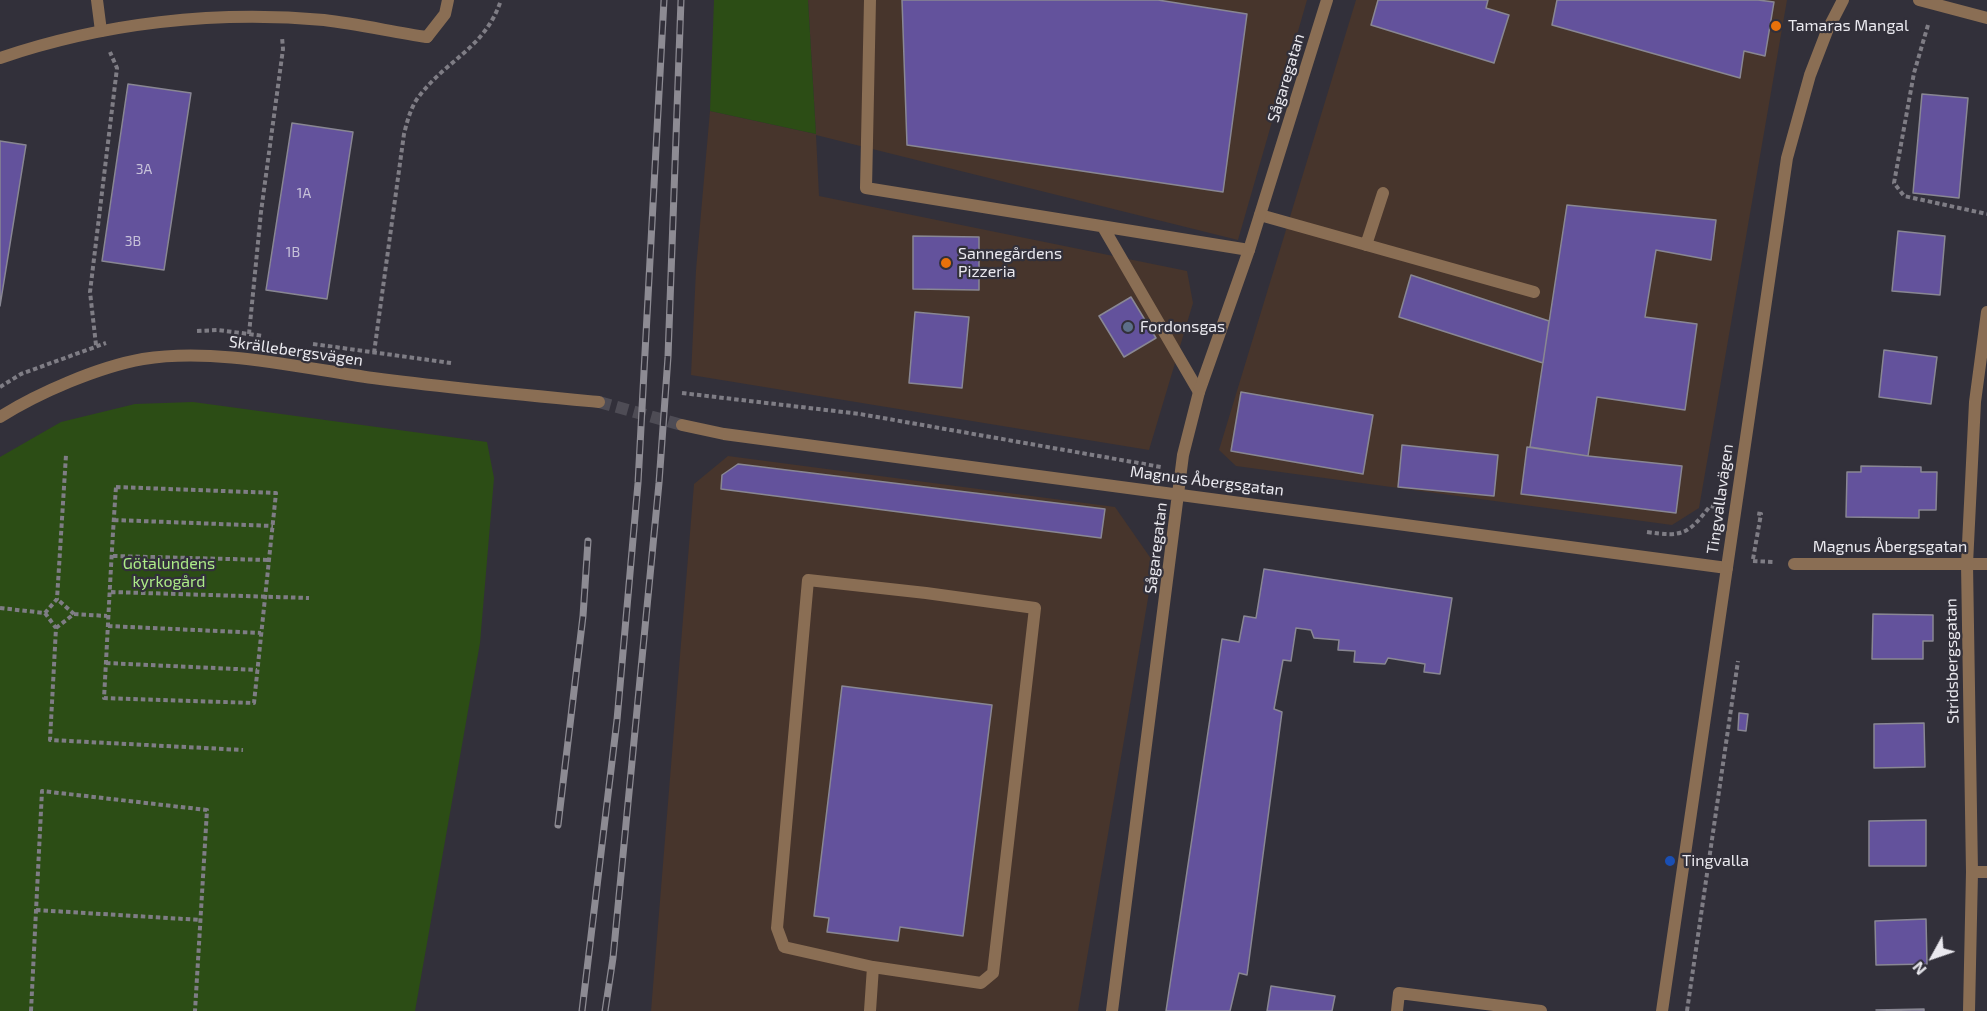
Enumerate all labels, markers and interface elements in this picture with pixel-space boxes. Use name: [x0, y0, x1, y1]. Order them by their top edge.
place label: Tamaras Mangal: [1788, 16, 1909, 36]
marker: Tamaras Mangal: [1769, 19, 1783, 33]
street label: Sågaregatan: [1263, 31, 1309, 125]
house number: 3A: [136, 161, 152, 177]
house number: 1A: [297, 185, 311, 201]
house number: 3B: [125, 233, 141, 249]
house number: 1B: [286, 244, 300, 260]
place label: Sannegårdens Pizzeria: [958, 244, 1062, 282]
marker: Sannegårdens Pizzeria: [939, 256, 953, 270]
place label: Fordonsgas: [1140, 317, 1225, 337]
marker: Fordonsgas: [1121, 320, 1135, 334]
street label: Skrällebergsvägen: [228, 332, 364, 370]
street label: Tingvallavägen: [1703, 443, 1737, 555]
street label: Magnus Åbergsgatan: [1129, 462, 1285, 500]
street label: Sågaregatan: [1141, 501, 1171, 595]
street label: Magnus Åbergsgatan: [1813, 537, 1967, 557]
park label: Götalundens kyrkogård: [123, 554, 215, 592]
street label: Stridsbergsgatan: [1941, 598, 1963, 724]
place label: Tingvalla: [1682, 851, 1749, 871]
marker: Tingvalla: [1663, 854, 1677, 868]
north arrow: [1903, 927, 1963, 987]
text: N: [1908, 958, 1930, 979]

